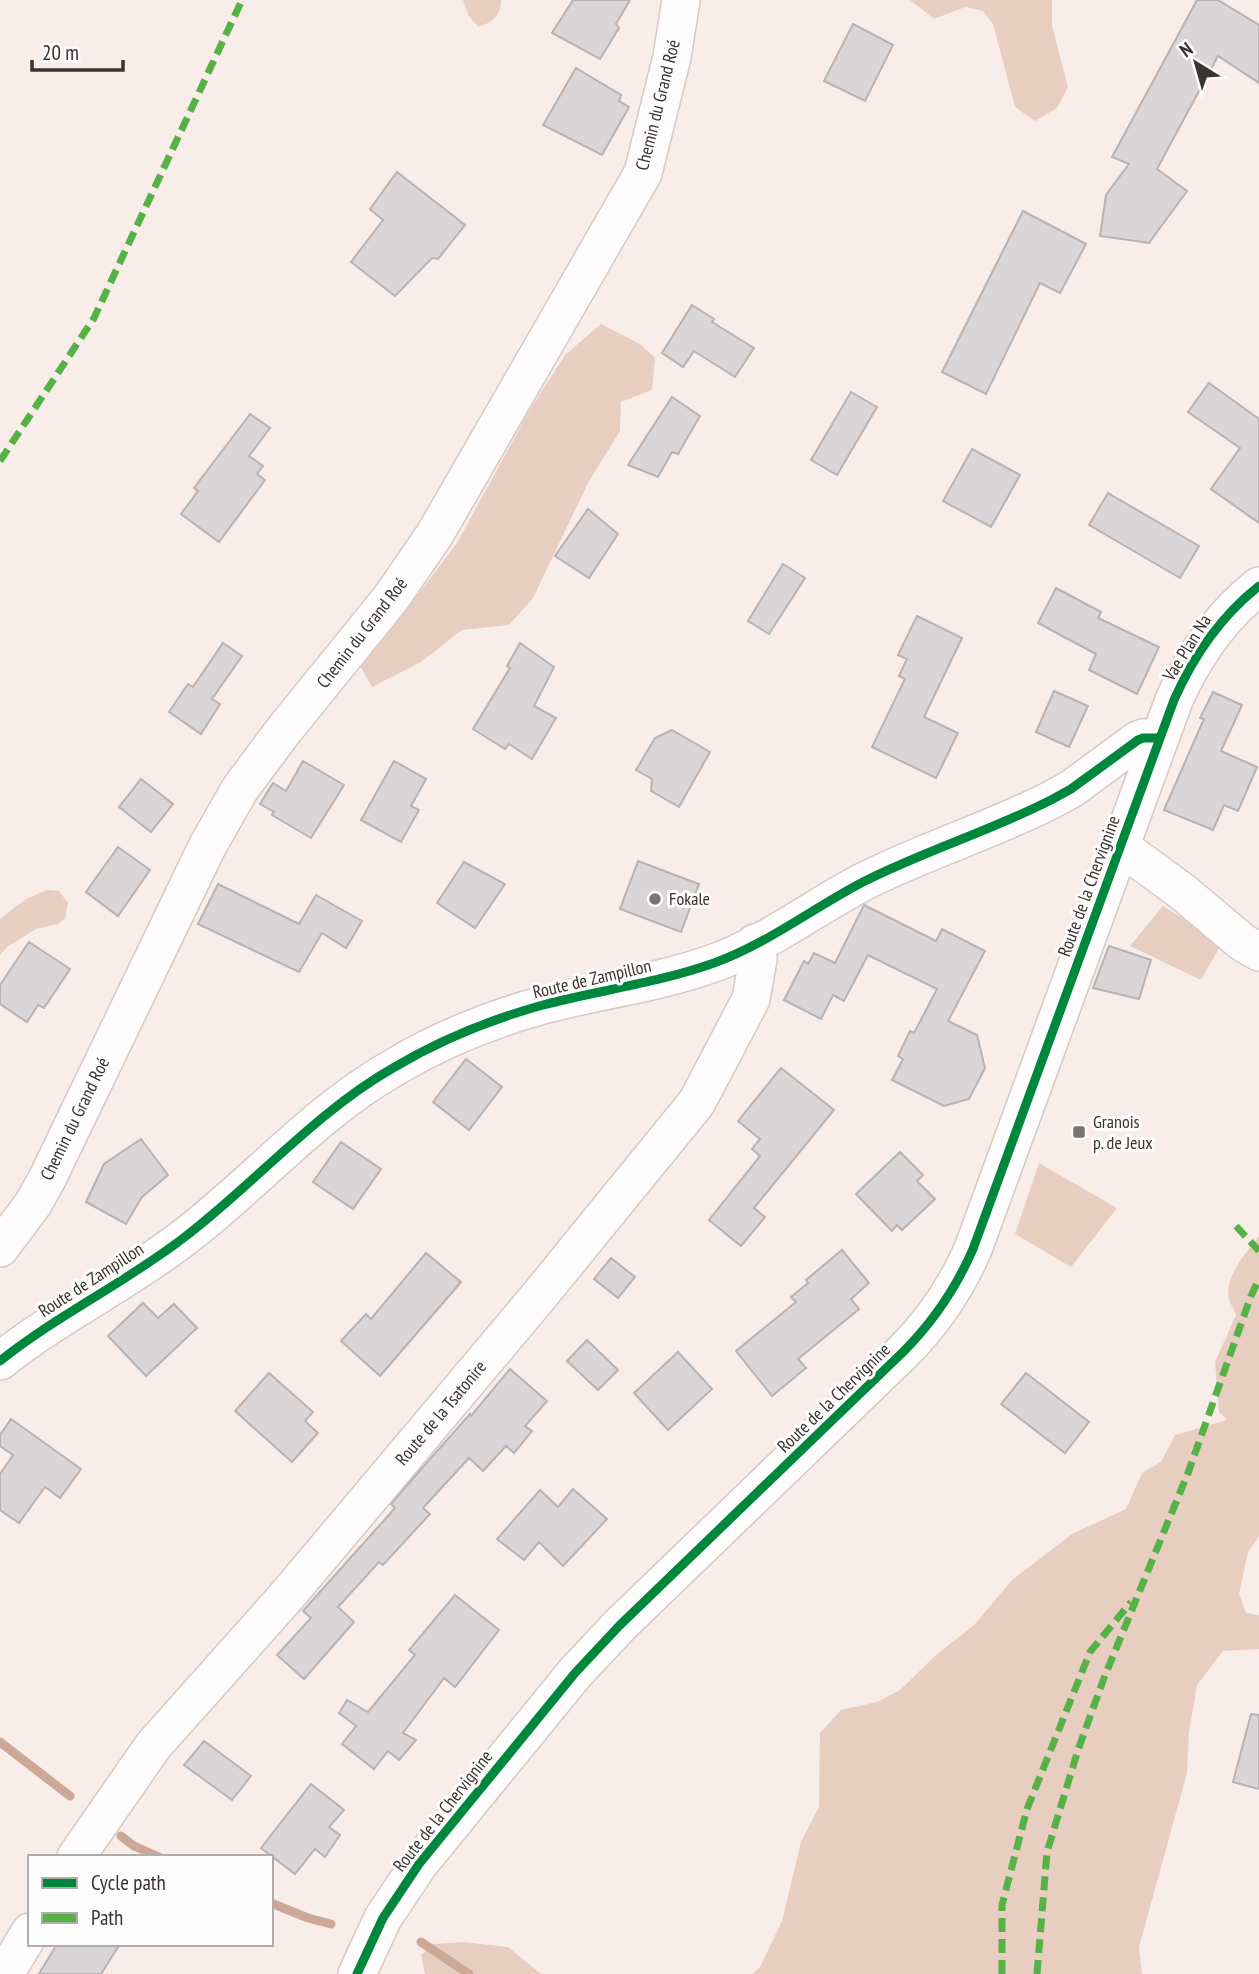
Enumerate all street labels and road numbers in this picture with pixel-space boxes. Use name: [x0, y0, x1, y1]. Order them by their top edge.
street label: Chemin du Grand Roé: [630, 37, 685, 173]
street label: Chemin du Grand Roé: [311, 573, 412, 693]
street label: Vae Plan Na: [1157, 610, 1216, 686]
street label: Route de la Chervignine: [1052, 812, 1125, 959]
street label: Route de Zampillon: [531, 954, 653, 1003]
street label: Chemin du Grand Roé: [35, 1054, 114, 1184]
street label: Route de Zampillon: [34, 1237, 148, 1322]
street label: Route de la Chervignine: [772, 1338, 895, 1457]
street label: Route de la Tsatonire: [390, 1356, 491, 1470]
street label: Route de la Chervignine: [388, 1745, 497, 1876]

